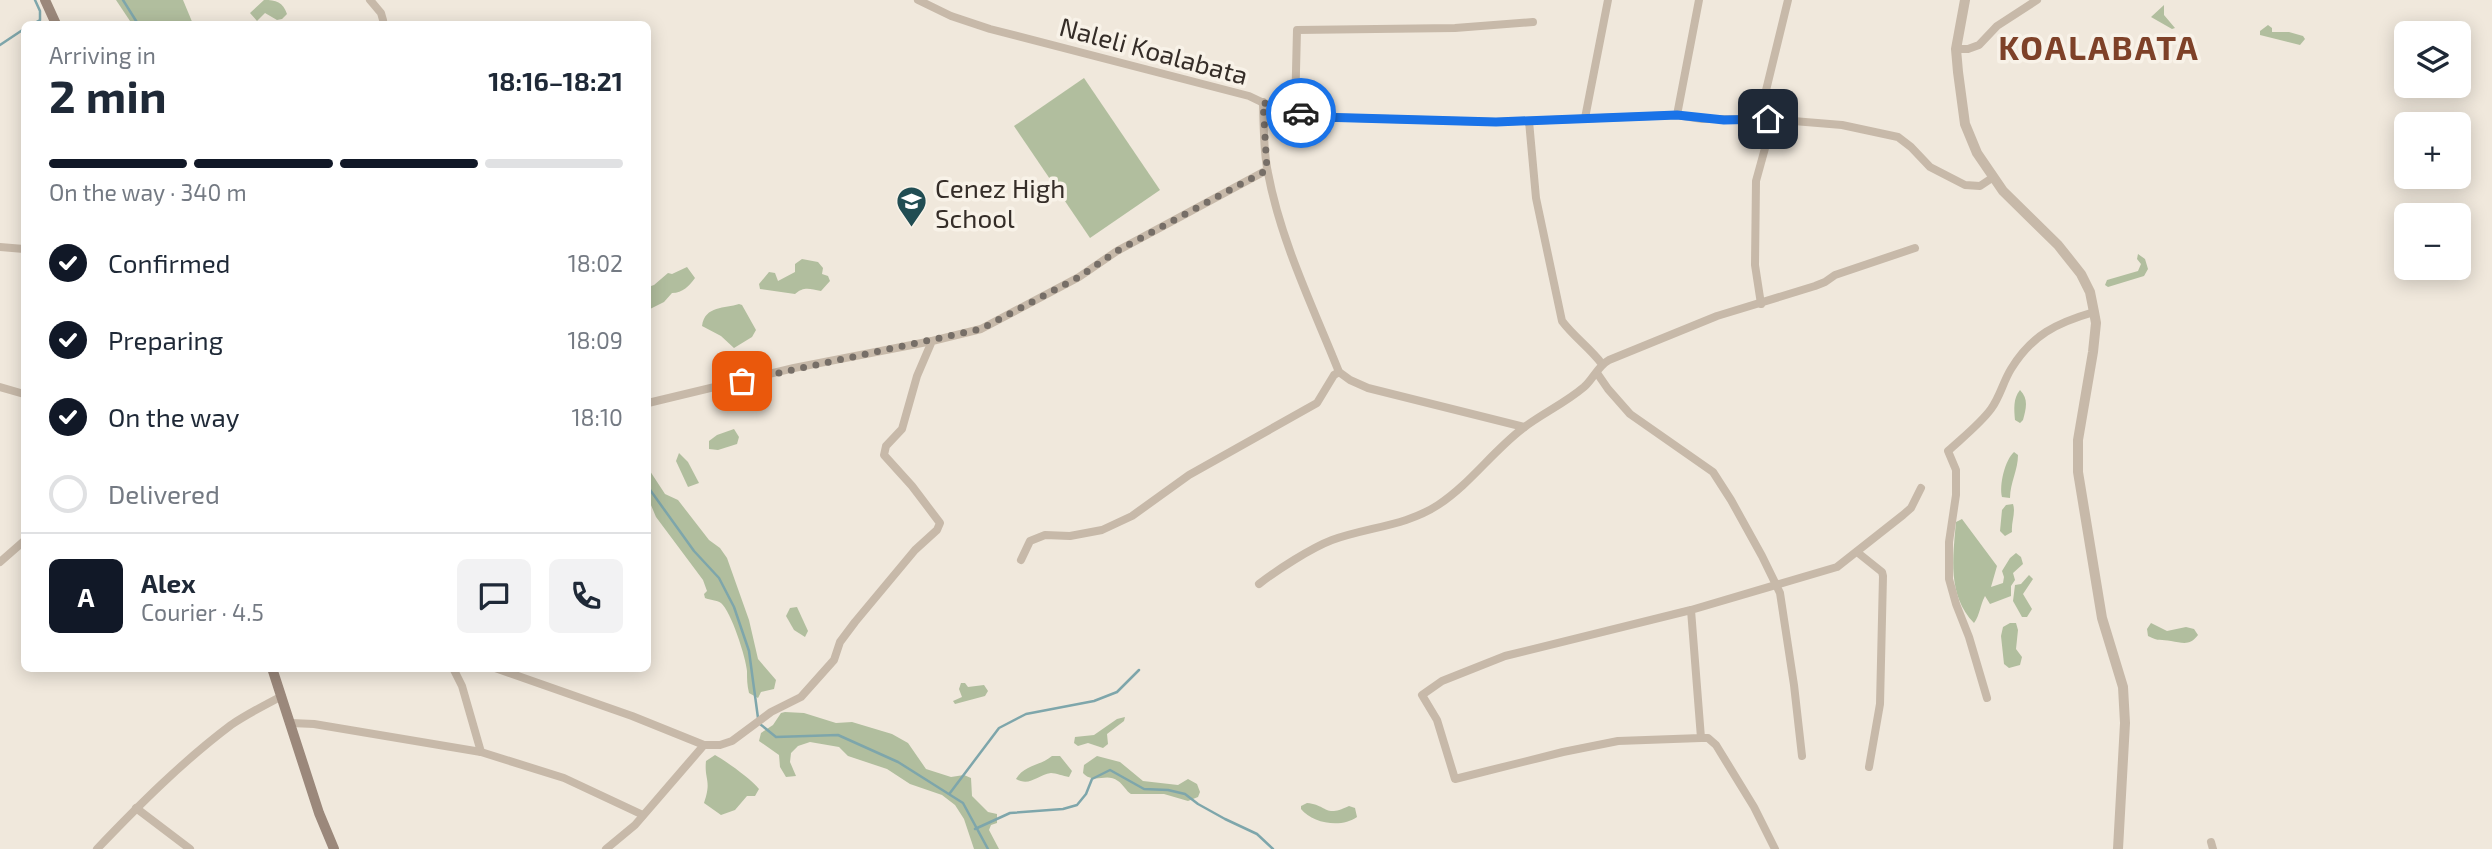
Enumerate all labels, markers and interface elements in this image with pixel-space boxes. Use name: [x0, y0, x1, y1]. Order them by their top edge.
street label: Naleli Koalabata: [1056, 10, 1252, 90]
map controls: [2394, 21, 2471, 280]
button: layers: [2394, 21, 2471, 98]
district label: KOALABATA: [1998, 27, 2200, 67]
text: Arriving in: [49, 41, 156, 69]
text: 18:16–18:21: [488, 65, 623, 96]
text: 2 min: [49, 67, 167, 122]
courier: [1266, 78, 1336, 148]
pin: [1738, 89, 1798, 149]
icon: car: [1282, 94, 1320, 132]
icon: home: [1749, 100, 1787, 138]
button: +: [2394, 112, 2471, 189]
place label: Cenez High School: [935, 172, 1065, 233]
text: On the way · 340 m: [49, 178, 247, 206]
school or university icon: Cenez High School: [895, 185, 929, 229]
button: −: [2394, 203, 2471, 280]
icon: check: [49, 244, 87, 282]
text: Confirmed: [108, 247, 231, 278]
text: 18:02: [568, 249, 623, 277]
icon: check: [49, 321, 87, 359]
text: Preparing: [108, 324, 223, 355]
text: 18:09: [567, 326, 623, 354]
pin: [712, 351, 772, 411]
icon: bag: [723, 362, 761, 400]
icon: check: [49, 398, 87, 436]
text: On the way: [108, 401, 239, 432]
text: 18:10: [571, 403, 623, 431]
text: Delivered: [108, 478, 220, 509]
button: chat: [457, 559, 531, 633]
button: phone: [549, 559, 623, 633]
text: Alex: [141, 567, 196, 598]
text: A: [78, 581, 94, 612]
text: Courier · 4.5: [141, 598, 264, 626]

